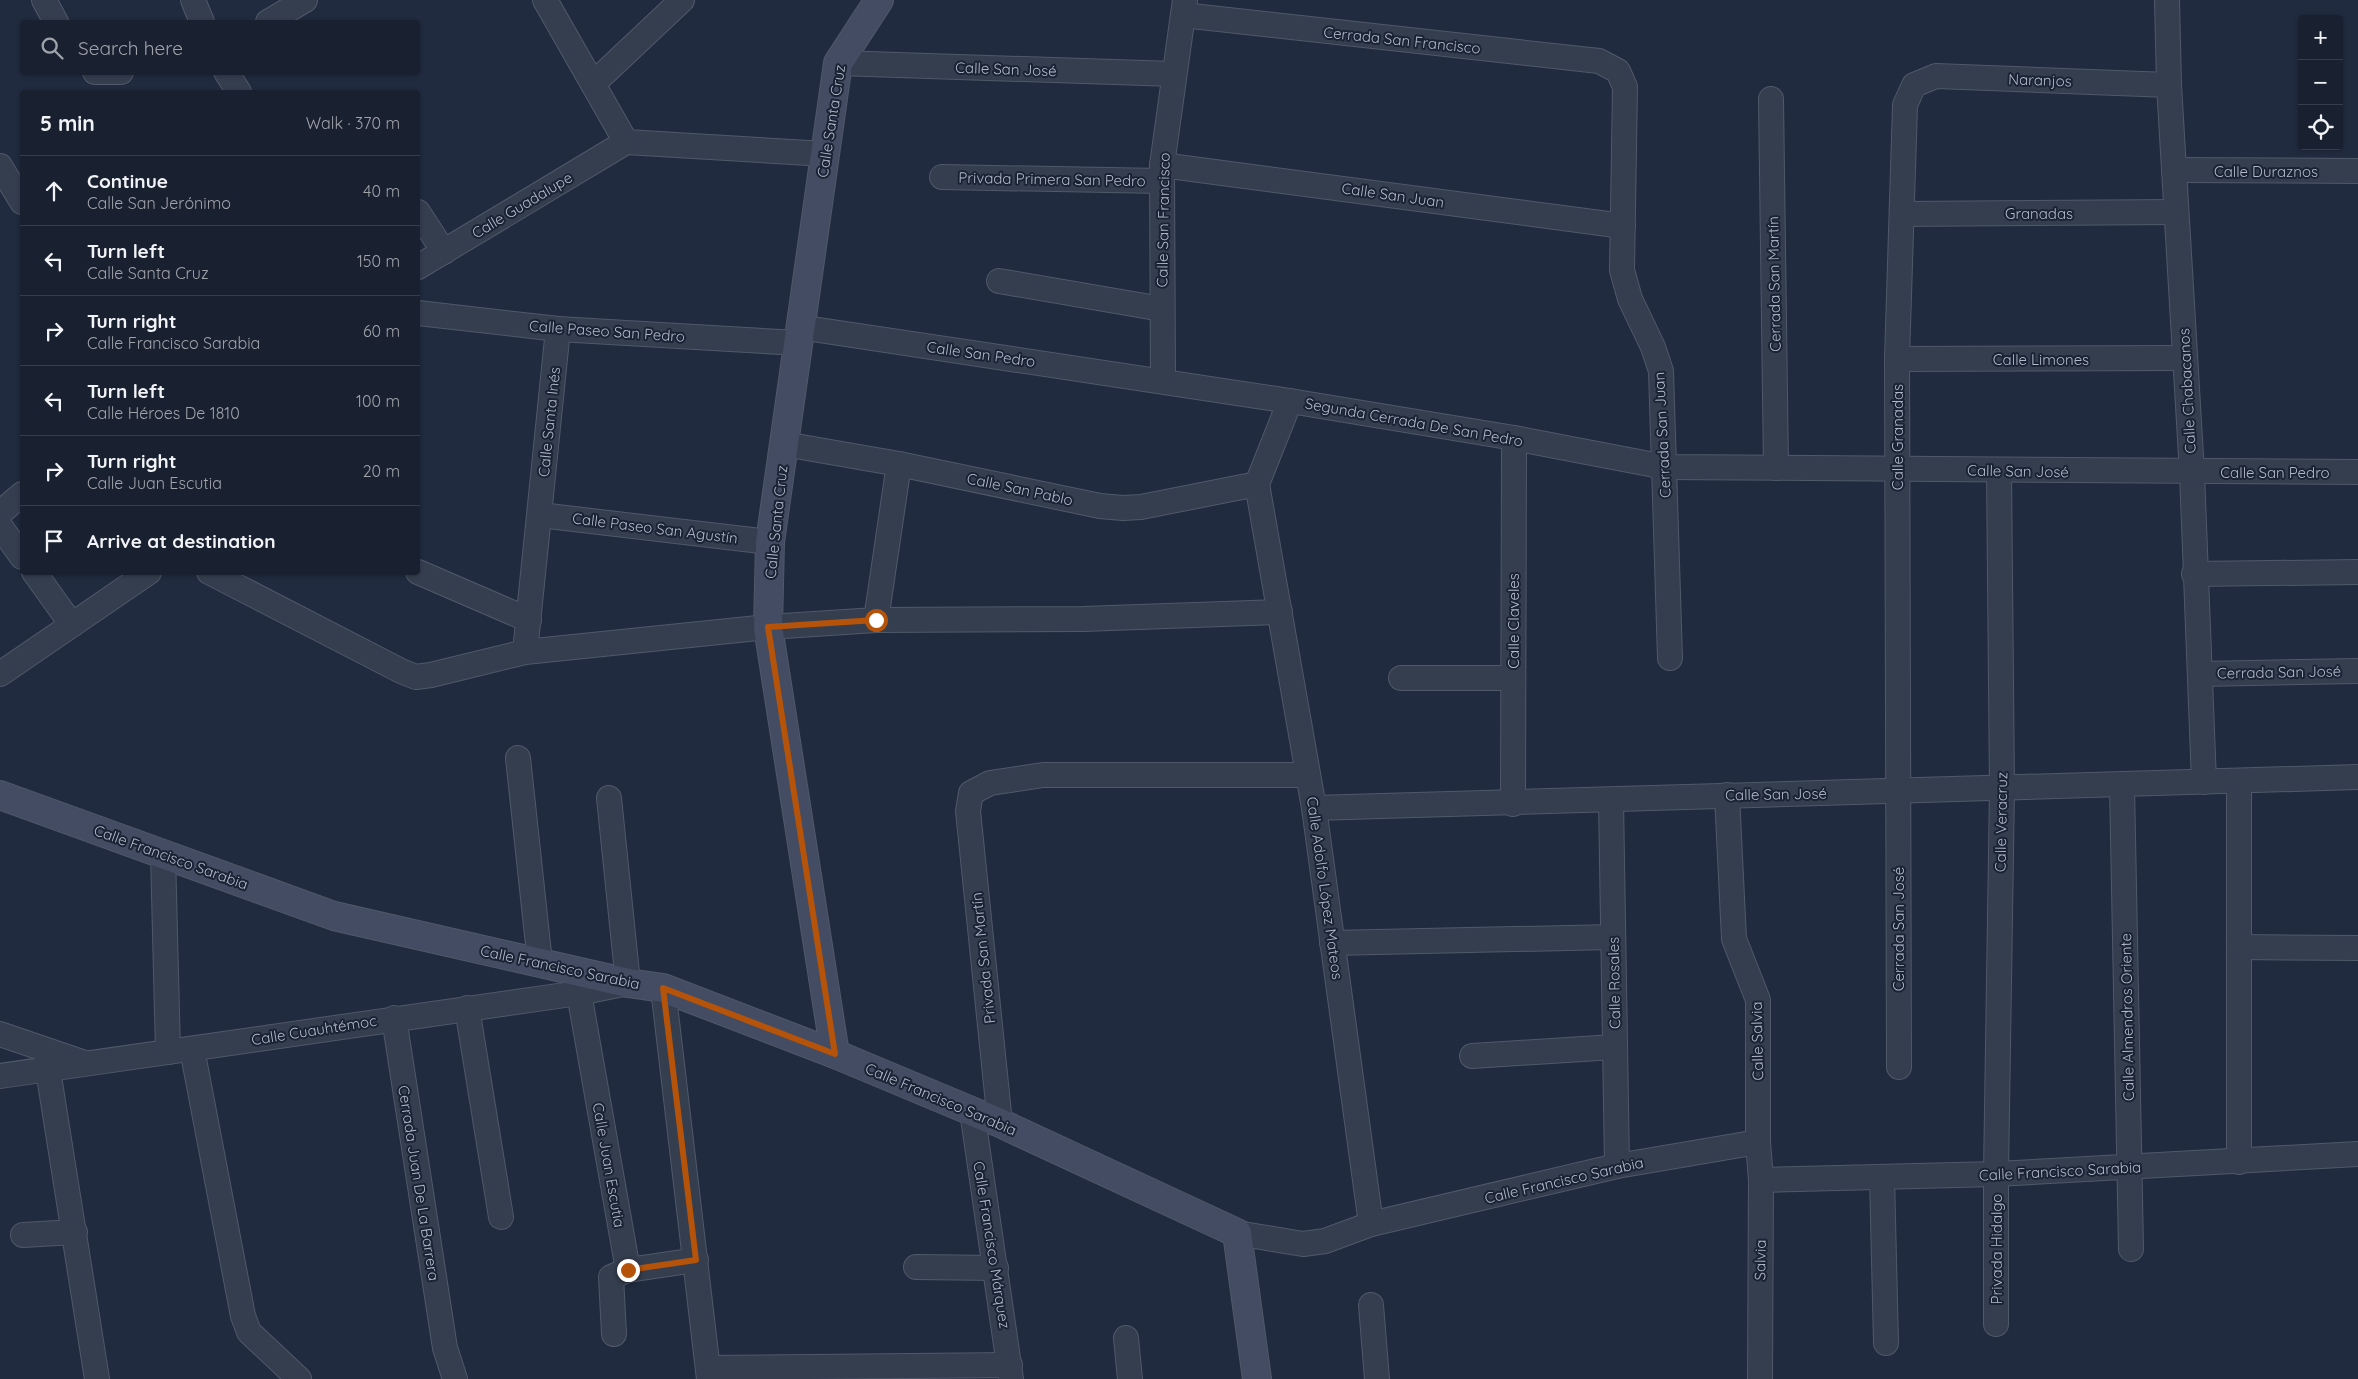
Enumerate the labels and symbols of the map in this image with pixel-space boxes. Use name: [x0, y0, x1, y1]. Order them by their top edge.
street label: Cerrada San Francisco: [1323, 22, 1481, 58]
street label: Calle San José: [955, 58, 1057, 80]
street label: Calle Santa Cruz: [813, 63, 849, 179]
street label: Naranjos: [2008, 69, 2072, 91]
street label: Calle San Francisco: [1152, 152, 1174, 288]
street label: Calle Duraznos: [2214, 162, 2318, 181]
street label: Calle Guadalupe: [468, 168, 576, 242]
street label: Privada Primera San Pedro: [958, 168, 1146, 190]
street label: Calle San Juan: [1340, 178, 1446, 212]
street label: Granadas: [2005, 204, 2073, 223]
street label: Cerrada San Martín: [1763, 216, 1785, 352]
street label: Calle Paseo San Pedro: [529, 316, 685, 346]
street label: Calle Chabacanos: [2174, 328, 2200, 454]
street label: Calle San Pedro: [926, 337, 1036, 371]
street label: Calle Limones: [1993, 350, 2089, 369]
street label: Calle Santa Inés: [534, 366, 564, 478]
street label: Cerrada San Juan: [1649, 372, 1675, 498]
street label: Calle Granadas: [1888, 384, 1907, 490]
street label: Segunda Cerrada De San Pedro: [1303, 393, 1525, 451]
street label: Calle San José: [1967, 461, 2069, 481]
street label: Calle San Pedro: [2220, 463, 2330, 482]
street label: Calle Santa Cruz: [761, 464, 791, 580]
street label: Calle San Pablo: [965, 468, 1075, 510]
street label: Calle Paseo San Agustín: [571, 508, 739, 548]
street label: Calle Claveles: [1504, 573, 1523, 669]
route start: [865, 609, 888, 632]
street label: Cerrada San José: [2217, 661, 2341, 683]
street label: Calle Veracruz: [1991, 772, 2011, 872]
street label: Calle San José: [1725, 784, 1827, 804]
street label: Calle Adolfo López Mateos: [1303, 795, 1347, 981]
street label: Calle Francisco Sarabia: [91, 820, 251, 894]
street label: Cerrada San José: [1889, 867, 1908, 991]
street label: Privada San Martín: [967, 892, 999, 1024]
street label: Calle Almendros Oriente: [2116, 933, 2138, 1101]
street label: Calle Rosales: [1604, 937, 1624, 1029]
street label: Calle Francisco Sarabia: [479, 941, 641, 993]
street label: Calle Salvia: [1747, 1001, 1767, 1081]
street label: Calle Cuauhtémoc: [250, 1011, 378, 1049]
street label: Calle Francisco Sarabia: [863, 1059, 1019, 1139]
street label: Cerrada Juan De La Barrera: [394, 1084, 444, 1282]
street label: Calle Juan Escutia: [589, 1101, 629, 1229]
street label: Calle Francisco Sarabia: [1483, 1152, 1645, 1208]
street label: Calle Francisco Sarabia: [1978, 1157, 2142, 1185]
street label: Calle Francisco Márquez: [969, 1160, 1015, 1330]
street label: Privada Hidalgo: [1987, 1194, 2006, 1304]
street label: Salvia: [1750, 1239, 1770, 1281]
route end: [617, 1259, 640, 1282]

